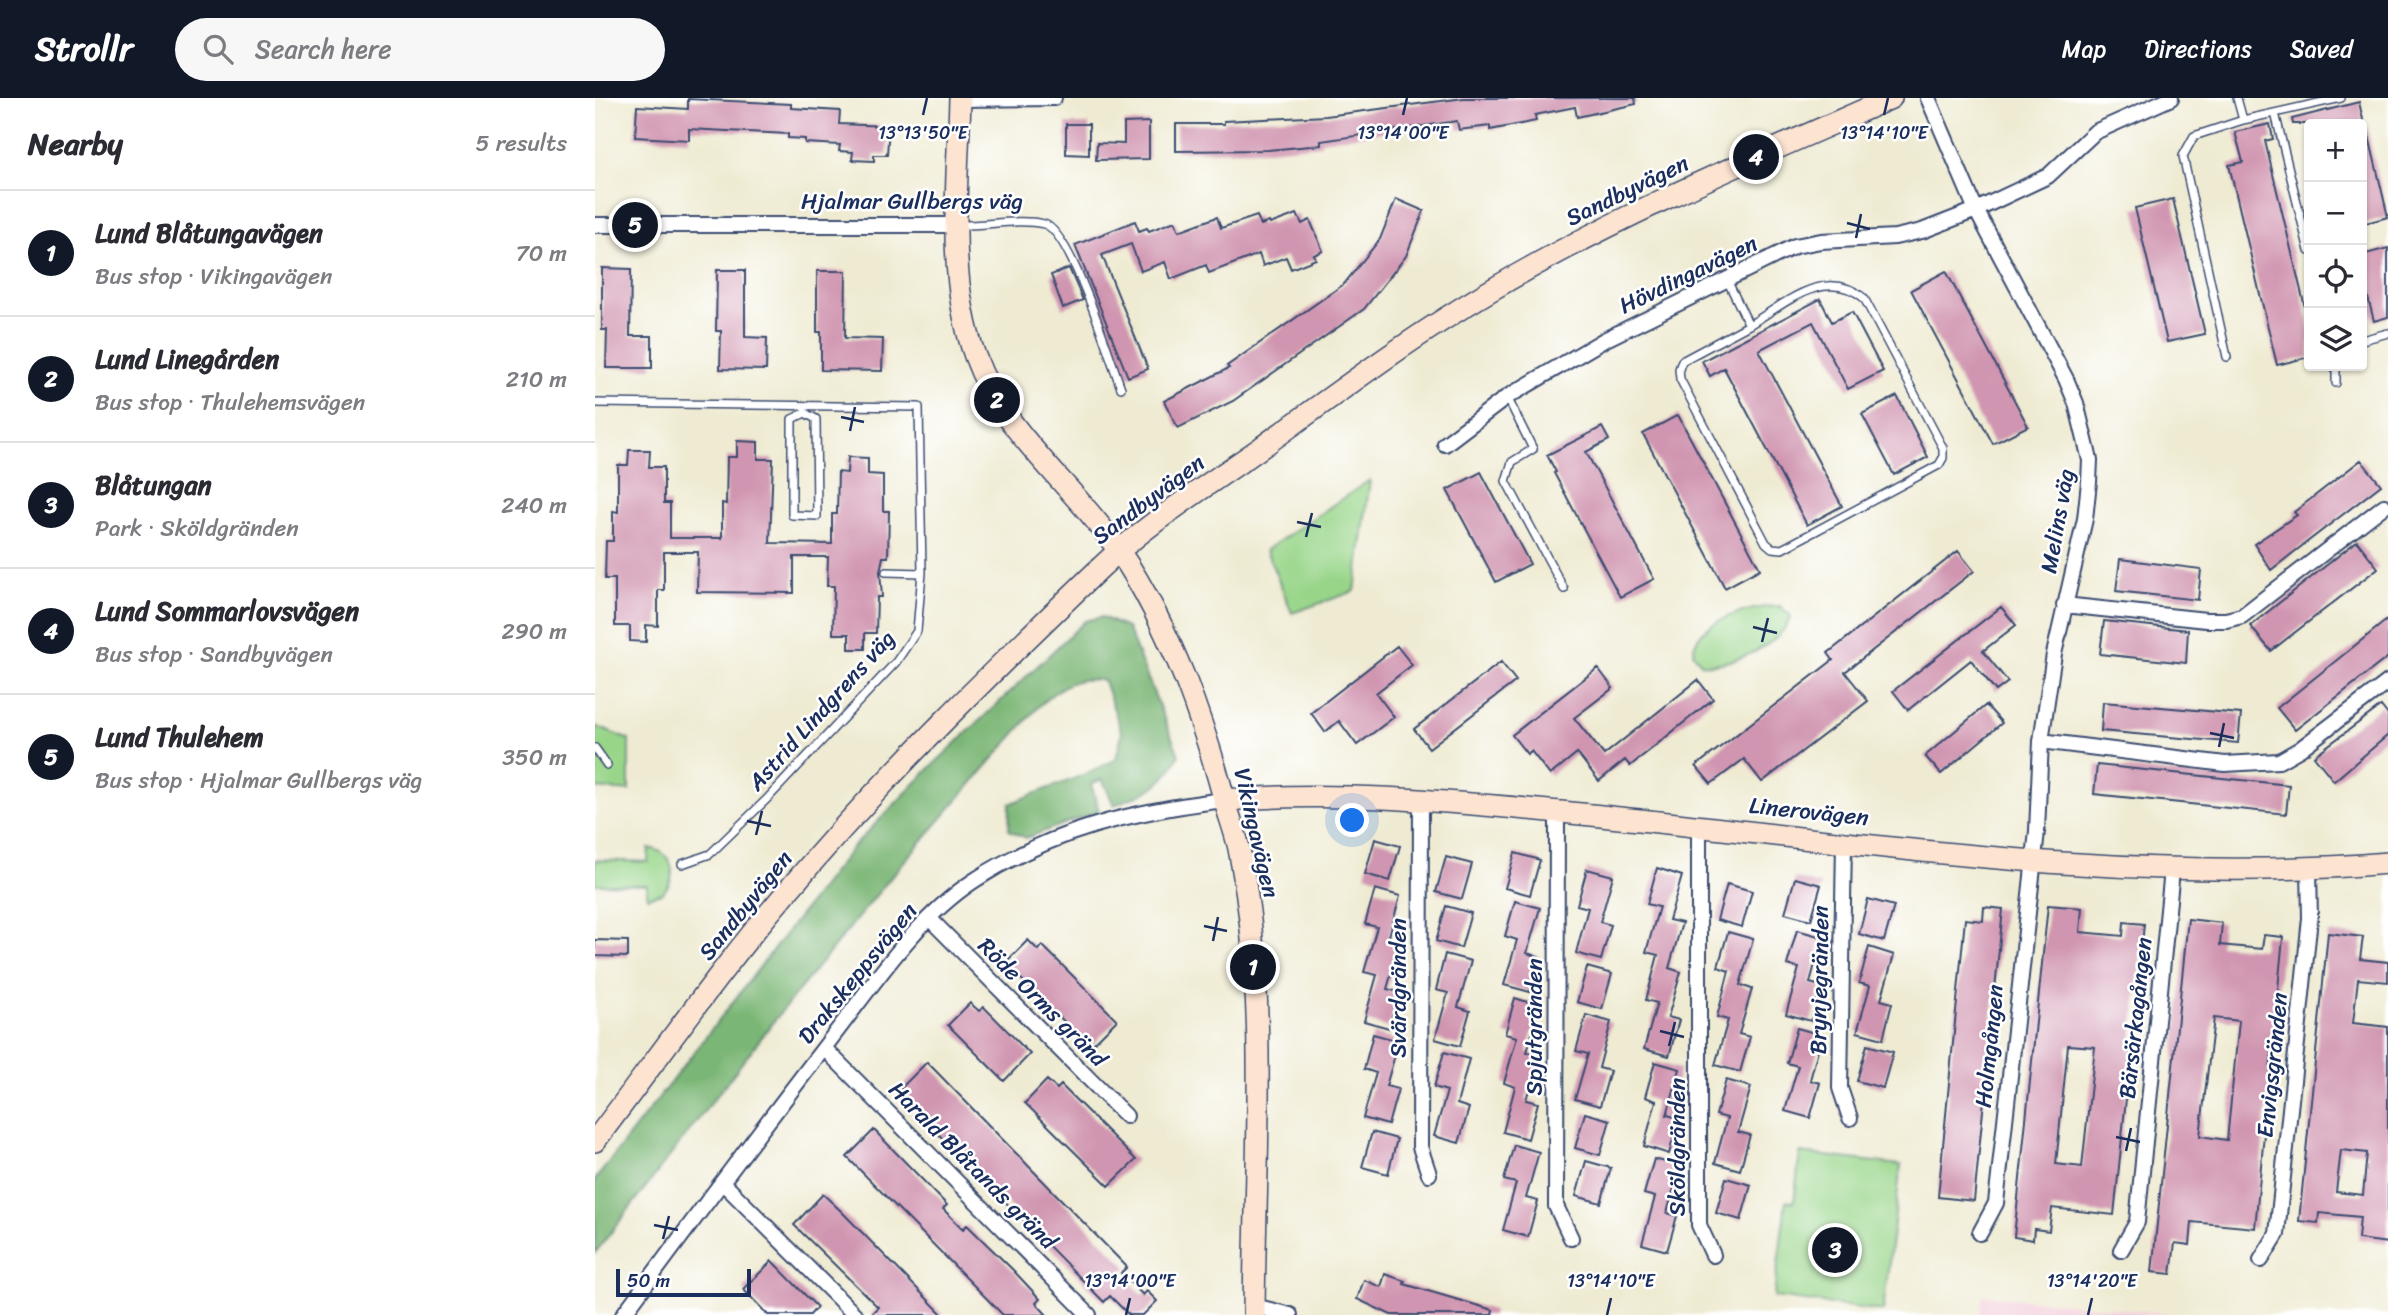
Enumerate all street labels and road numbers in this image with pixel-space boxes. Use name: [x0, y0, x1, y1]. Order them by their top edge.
street label: Sandbyvägen: [1559, 143, 1696, 238]
street label: Hjalmar Gullbergs väg: [801, 181, 1023, 222]
street label: Hövdingavägen: [1612, 223, 1765, 326]
street label: Sandbyvägen: [1083, 443, 1214, 556]
street label: Melins väg: [2028, 465, 2087, 576]
street label: Astrid Lindgrens väg: [737, 620, 906, 801]
street label: Vikingavägen: [1222, 764, 1291, 903]
street label: Linerovägen: [1747, 785, 1871, 838]
street label: Sandbyvägen: [688, 841, 803, 970]
street label: Drakskeppsvägen: [787, 893, 928, 1054]
street label: Brynjegränden: [1798, 905, 1841, 1055]
street label: Svärdgränden: [1378, 918, 1419, 1058]
street label: Röde Orms gränd: [968, 927, 1119, 1079]
street label: Bärsärkagången: [2107, 935, 2164, 1101]
street label: Spjutgränden: [1514, 958, 1555, 1096]
street label: Holmgången: [1963, 982, 2016, 1110]
street label: Envigsgränden: [2244, 990, 2301, 1140]
street label: Harald Blåtands gränd: [878, 1071, 1068, 1261]
street label: Sköldgränden: [1657, 1078, 1698, 1216]

